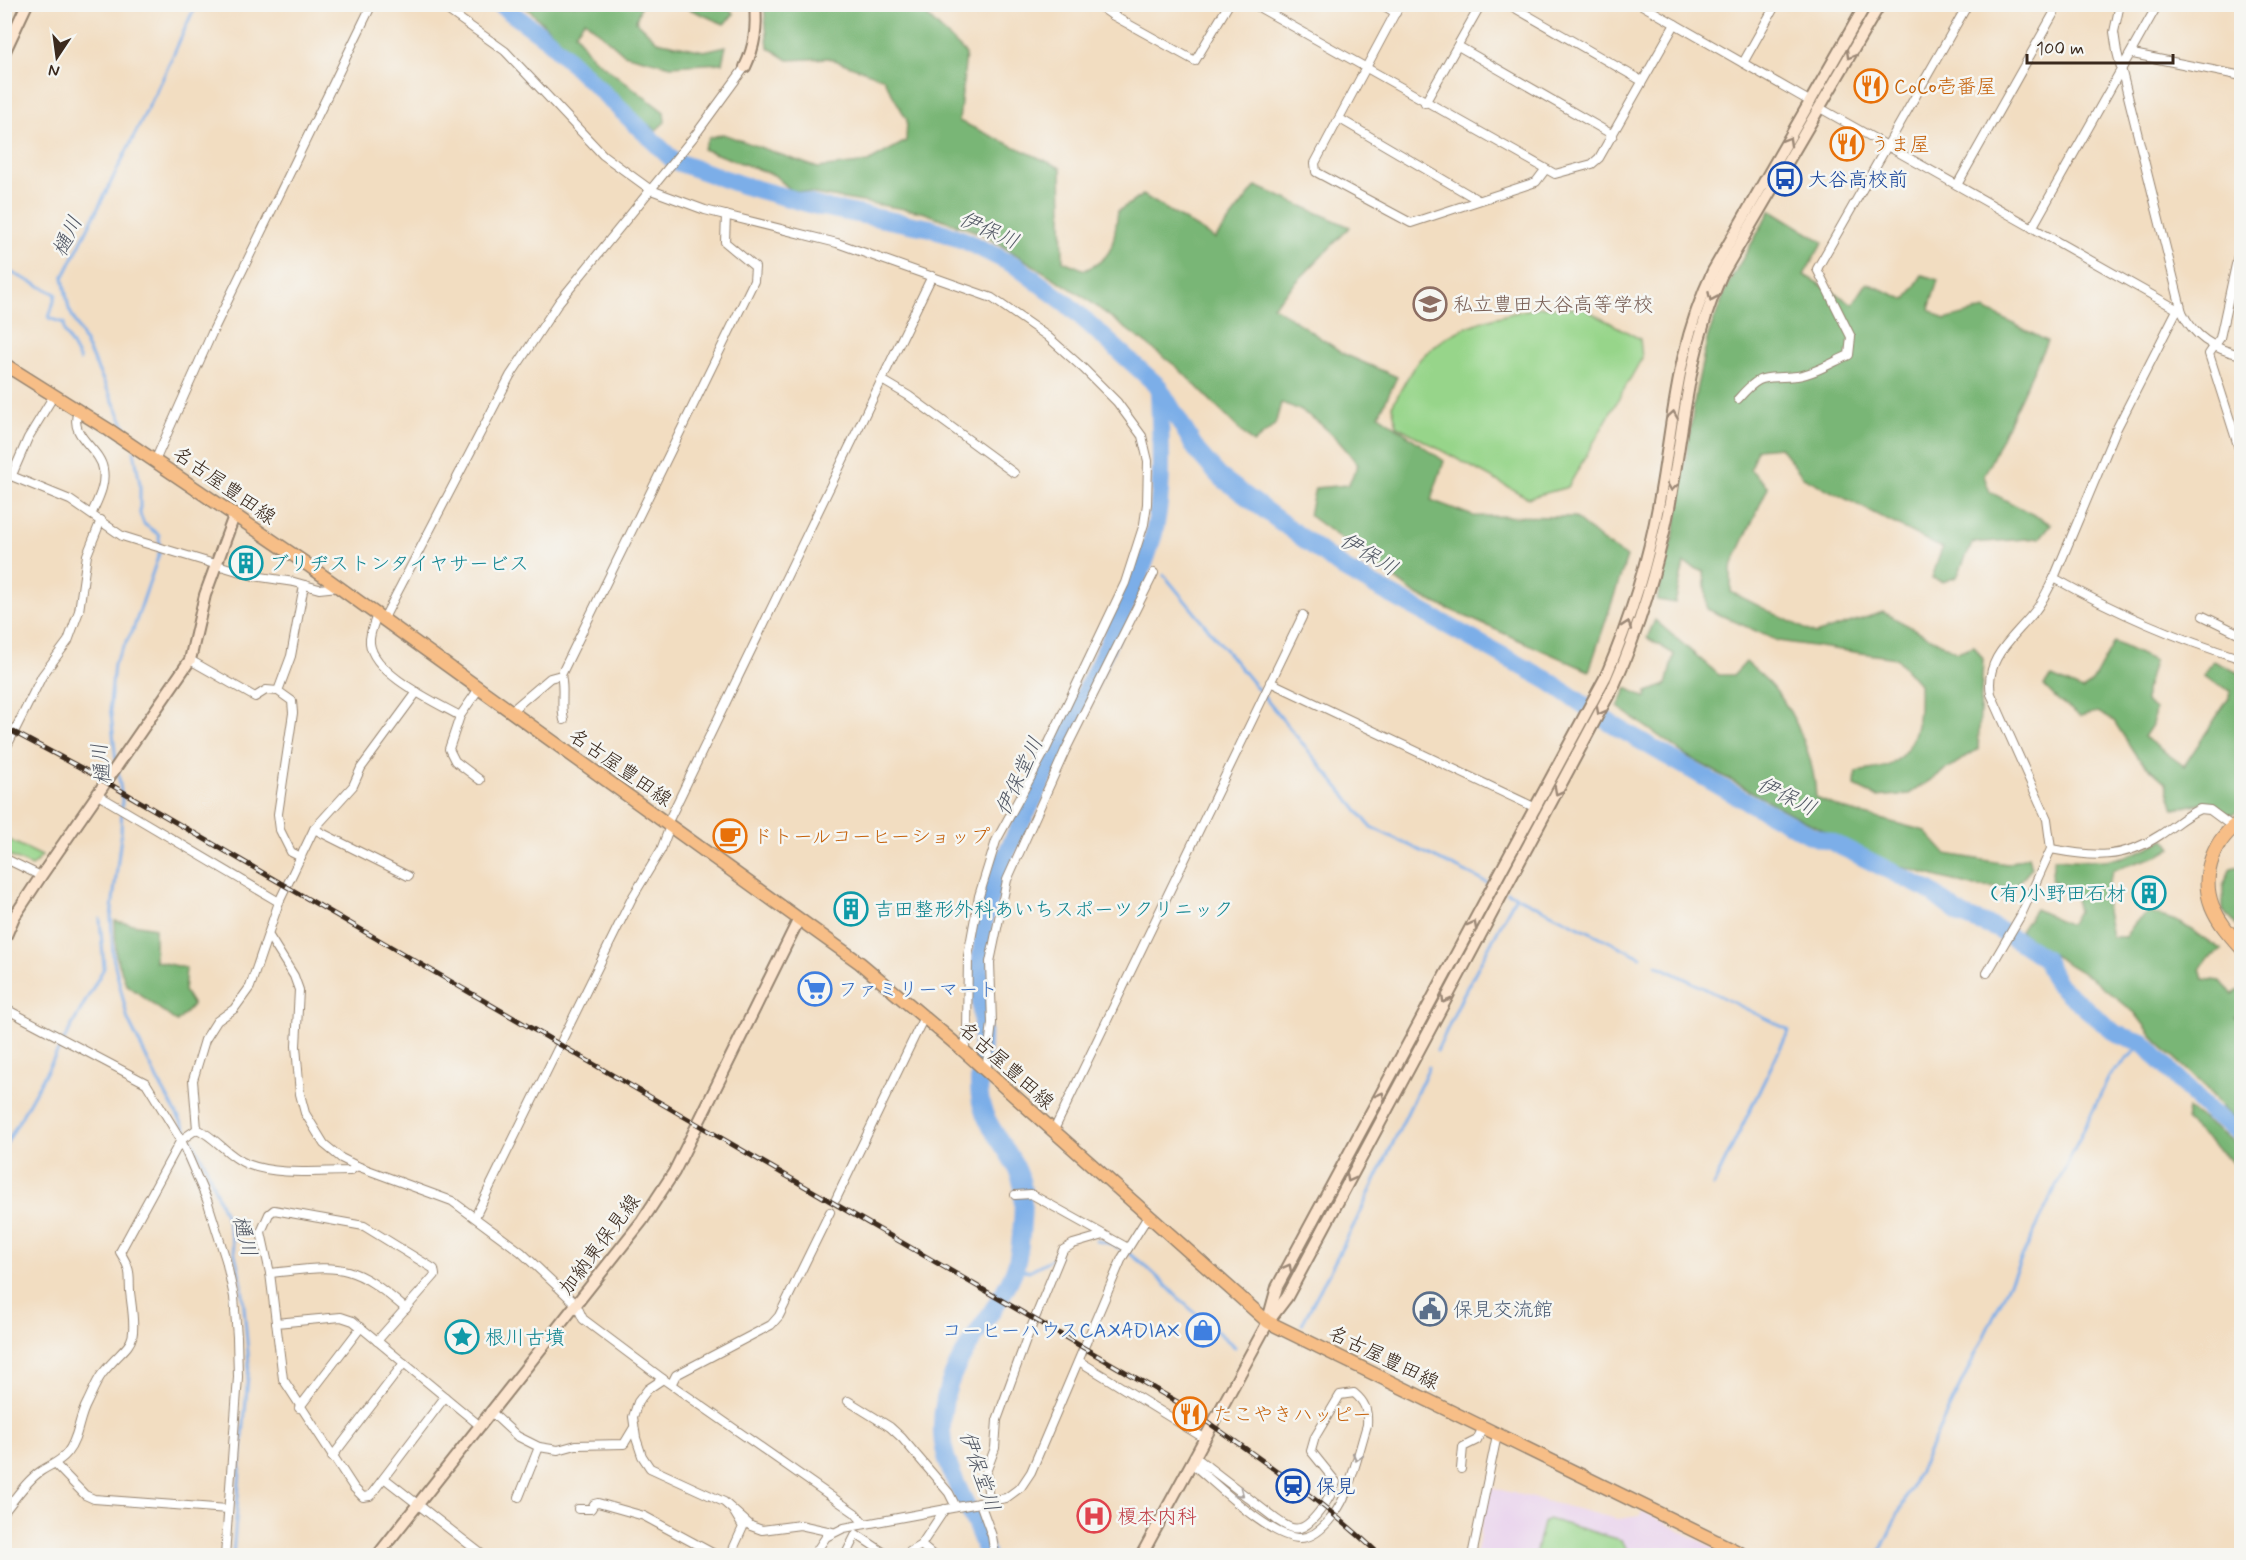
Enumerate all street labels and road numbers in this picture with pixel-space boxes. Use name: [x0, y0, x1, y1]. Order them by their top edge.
street label: 名古屋豊田線: [167, 441, 281, 532]
street label: 名古屋豊田線: [563, 723, 677, 814]
street label: 名古屋豊田線: [952, 1016, 1060, 1116]
street label: 加納東保見線: [553, 1189, 647, 1301]
street label: 名古屋豊田線: [1323, 1320, 1443, 1397]

